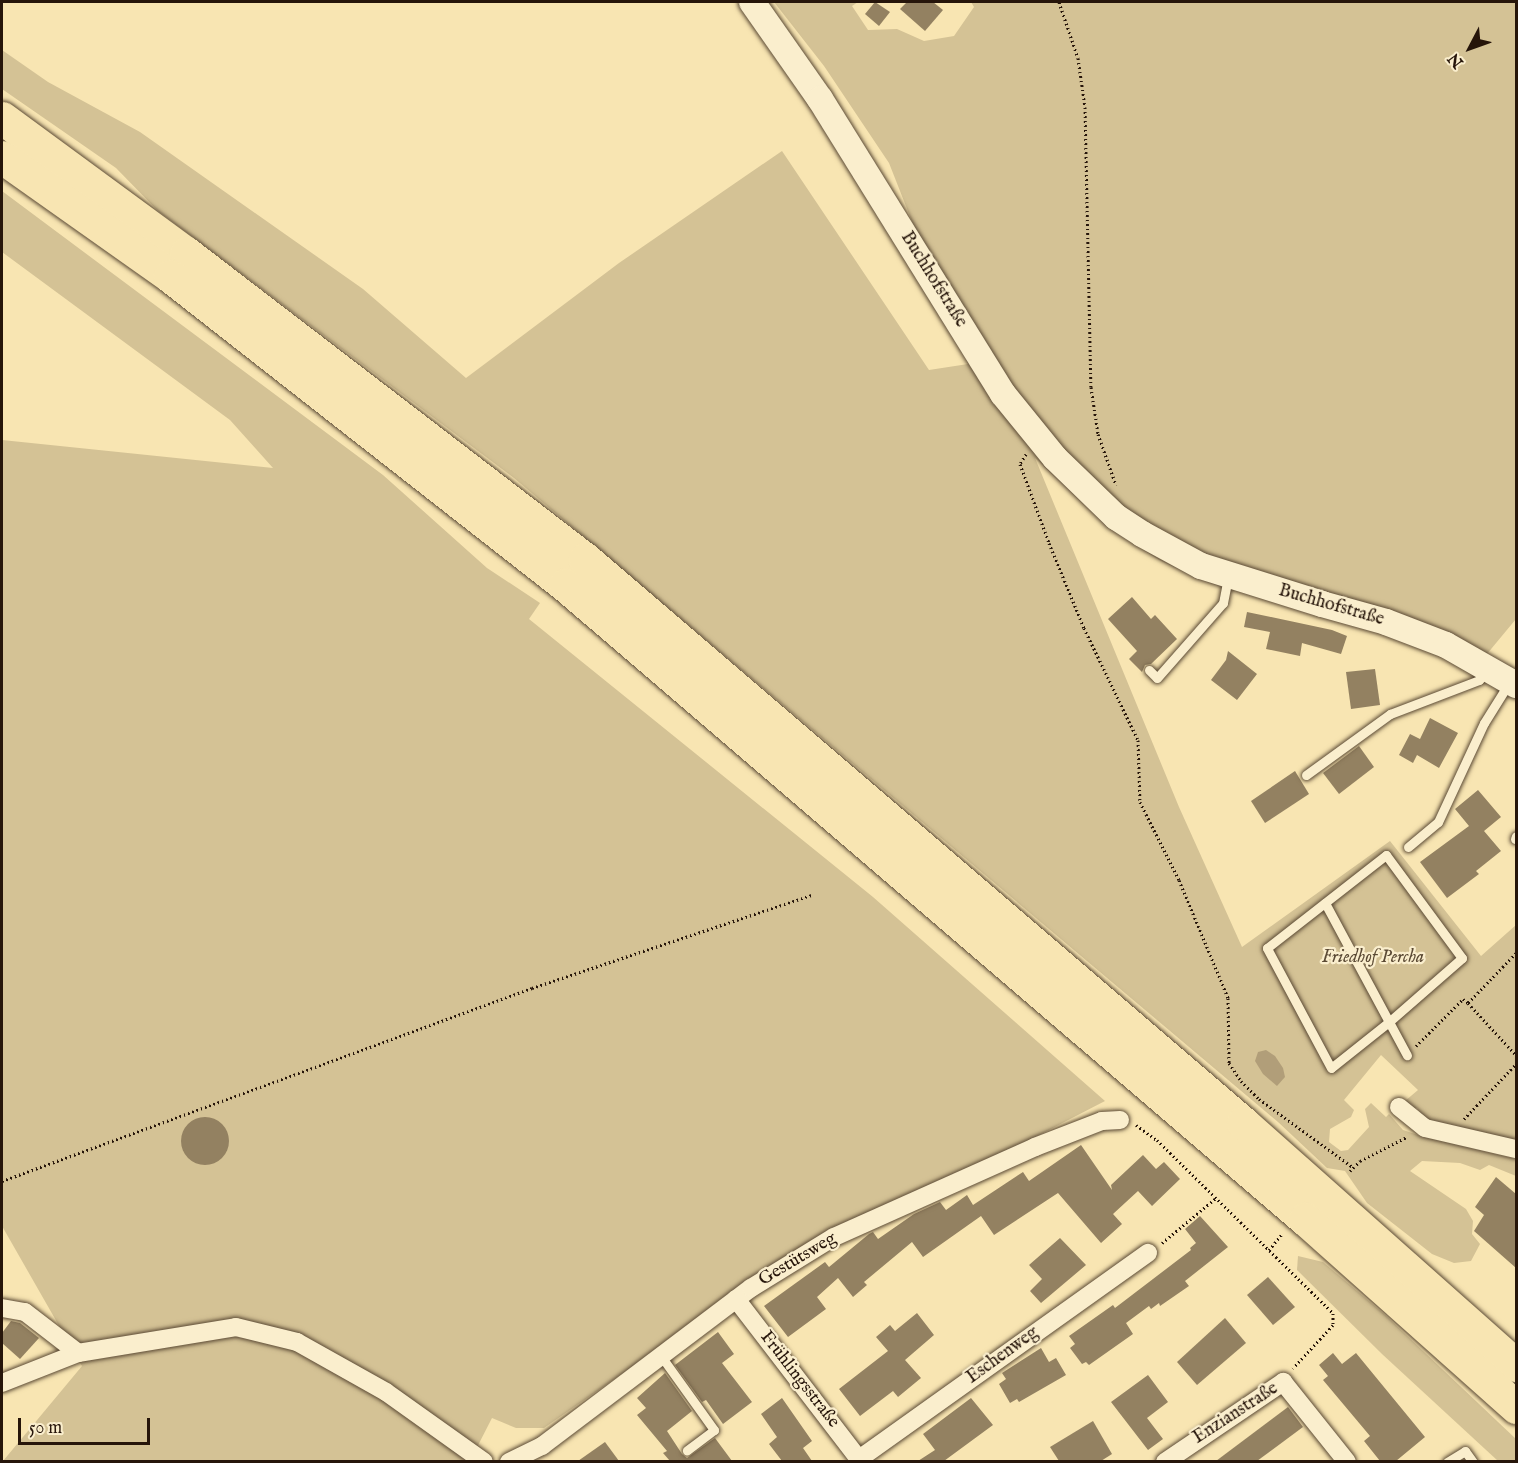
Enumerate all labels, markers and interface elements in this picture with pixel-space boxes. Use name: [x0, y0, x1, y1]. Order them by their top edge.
north arrow: [1440, 18, 1500, 78]
text: N: [1444, 48, 1469, 72]
street label: Buchhofstraße: [895, 228, 971, 332]
street label: Buchhofstraße: [1276, 581, 1386, 631]
park label: Friedhof Percha: [1322, 947, 1424, 969]
street label: Gestütsweg: [755, 1228, 841, 1292]
street label: Eschenweg: [963, 1323, 1043, 1389]
street label: Frühlingsstraße: [755, 1327, 843, 1433]
street label: Enzianstraße: [1189, 1379, 1283, 1449]
scale bar: [21, 1406, 153, 1444]
text: 50 m: [29, 1417, 62, 1440]

